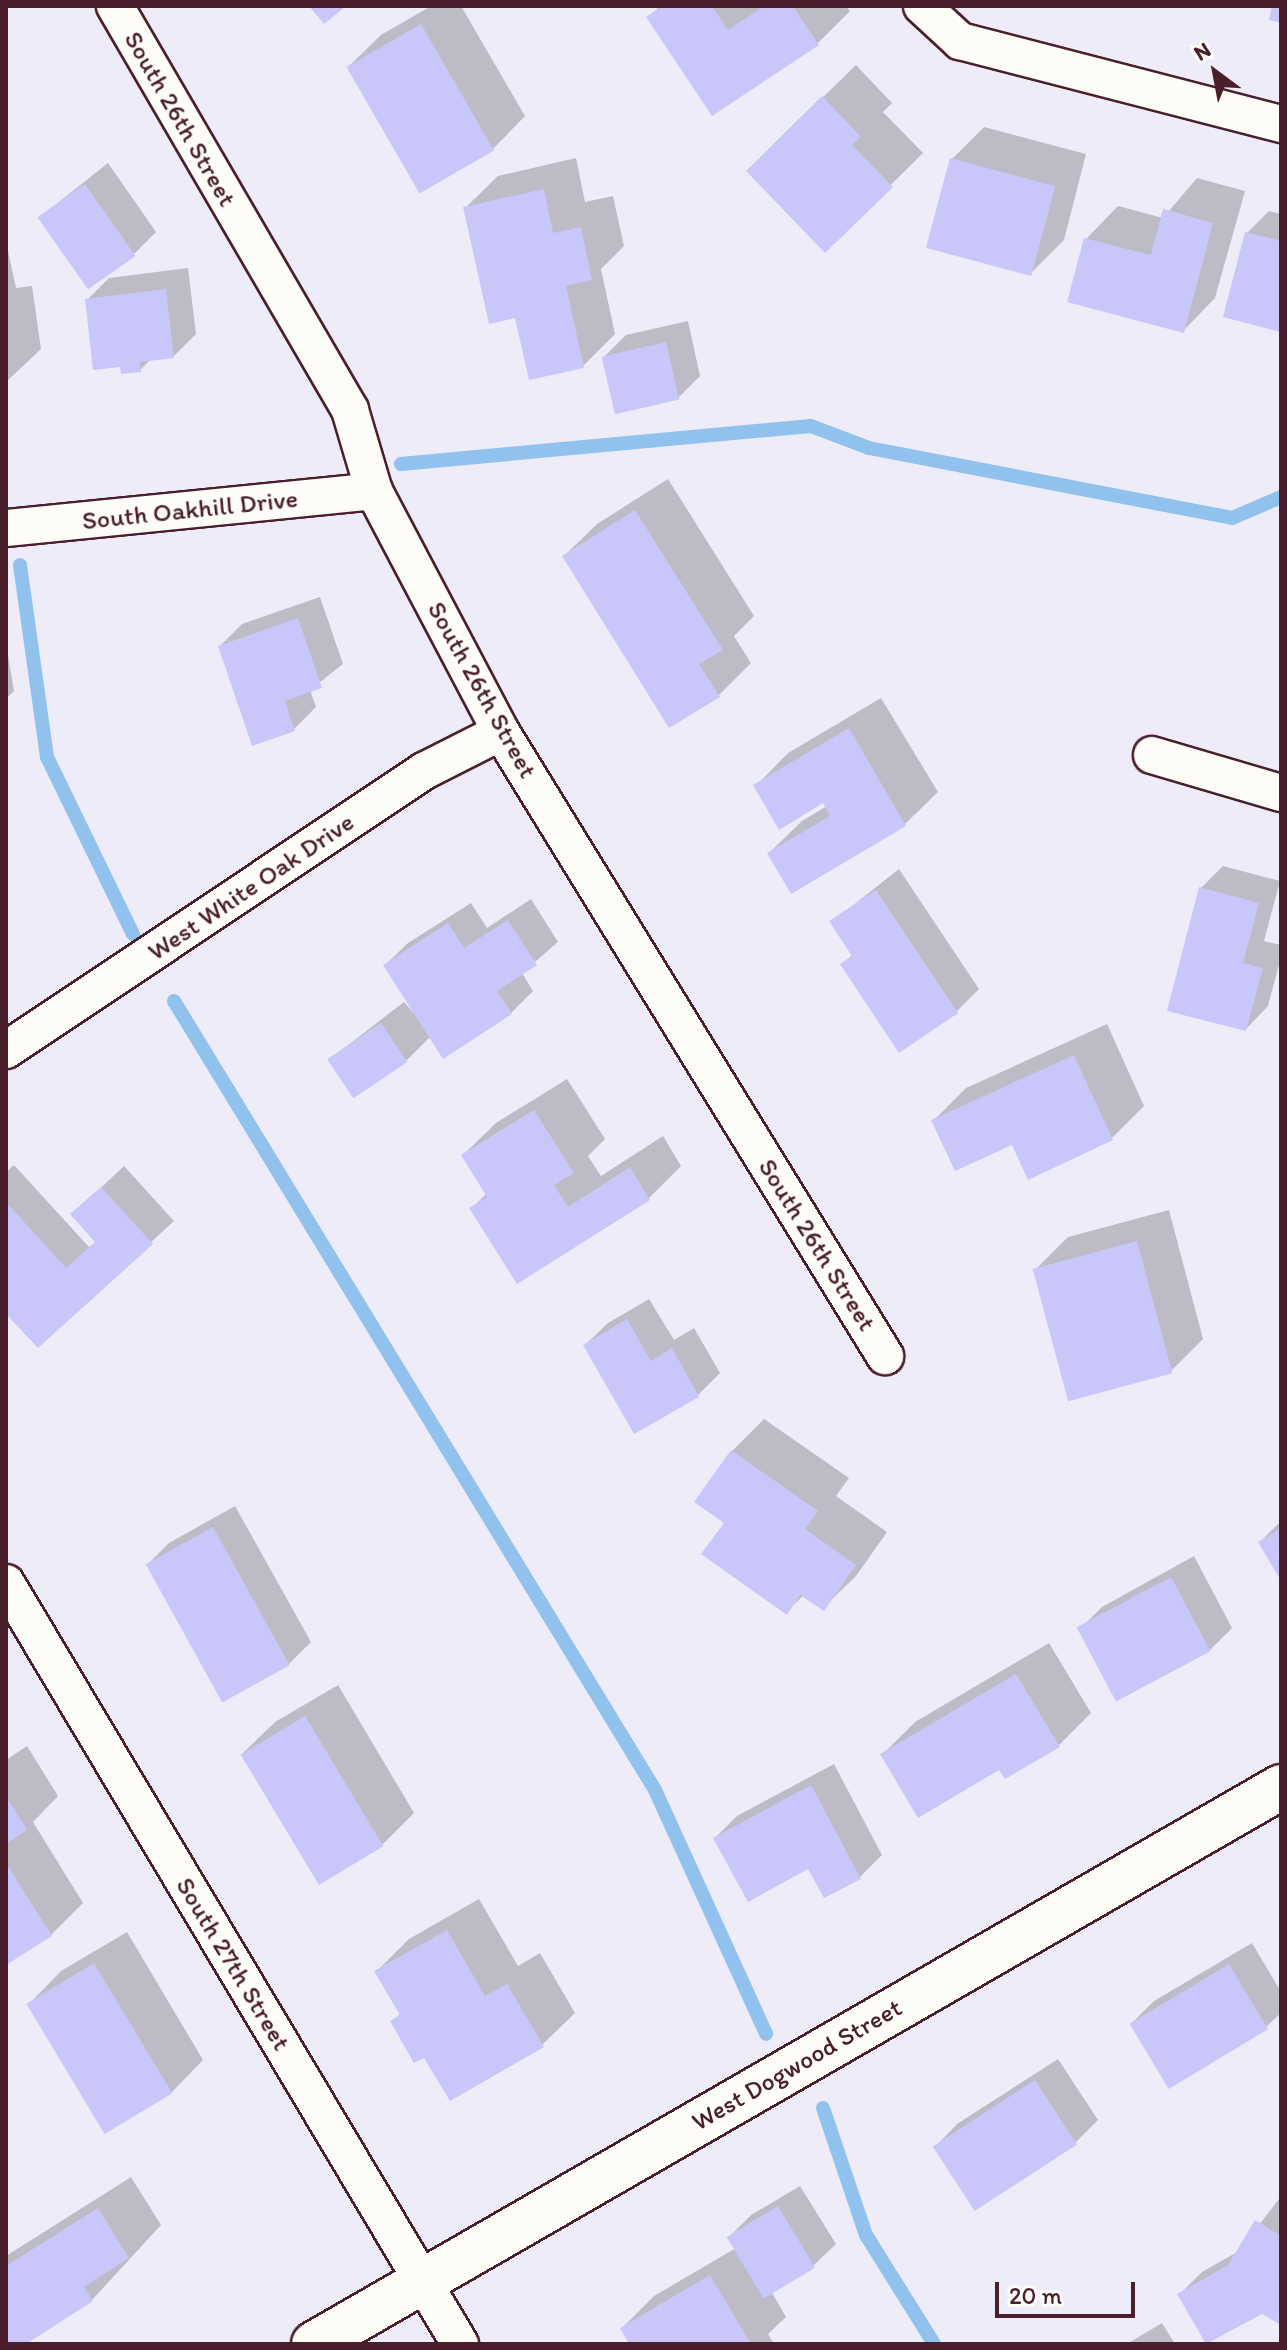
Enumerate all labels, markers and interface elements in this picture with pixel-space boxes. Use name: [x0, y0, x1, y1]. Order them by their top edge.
street label: South 26th Street: [117, 26, 243, 212]
north arrow: [1175, 32, 1255, 112]
text: N: [1189, 36, 1215, 67]
street label: South Oakhill Drive: [81, 483, 299, 537]
street label: South 26th Street: [421, 597, 543, 783]
street label: West White Oak Drive: [142, 806, 360, 968]
street label: South 26th Street: [752, 1154, 882, 1336]
street label: South 27th Street: [169, 1872, 297, 2056]
street label: West Dogwood Street: [686, 1992, 908, 2138]
scale bar: [999, 2266, 1139, 2316]
text: 20 m: [1009, 2281, 1062, 2310]

